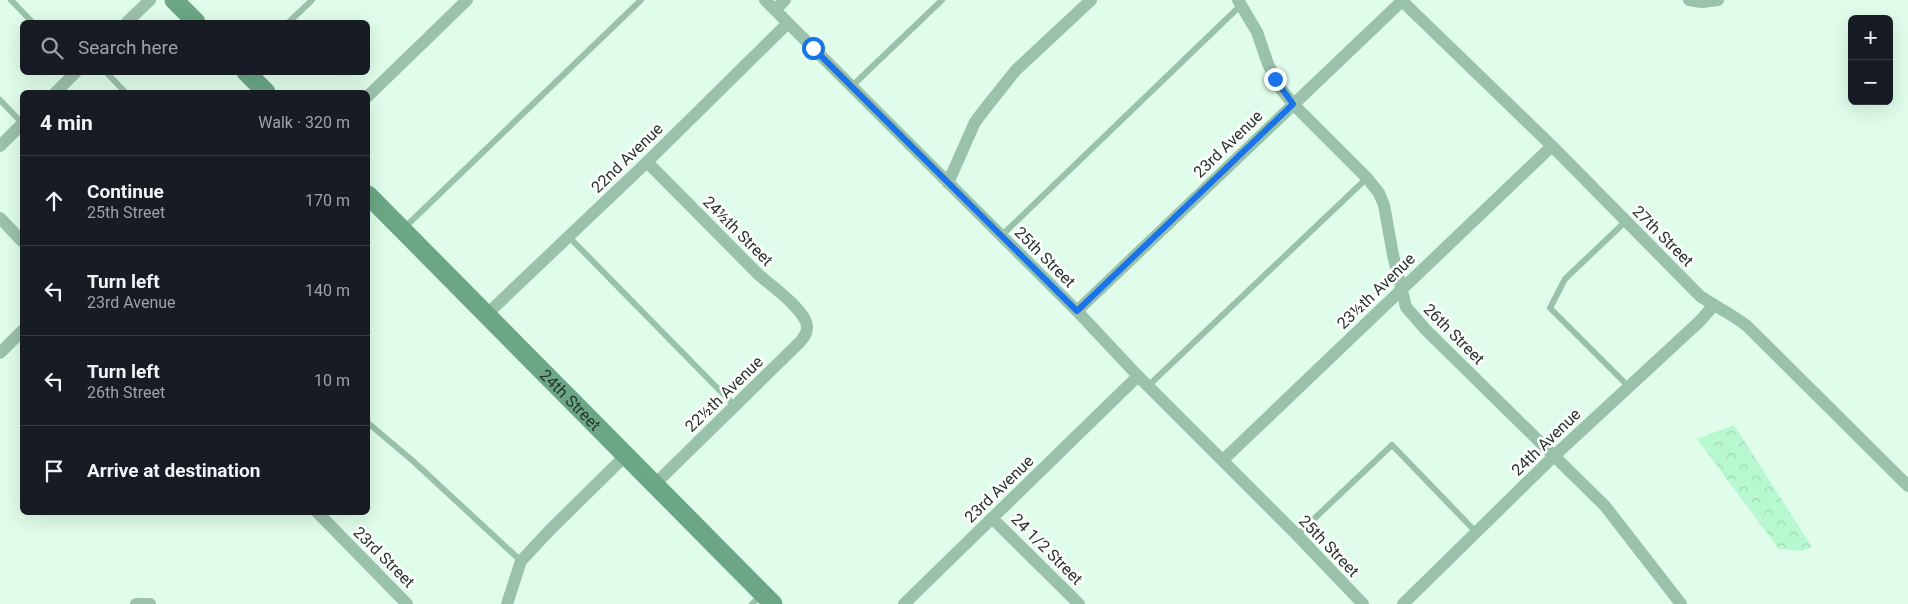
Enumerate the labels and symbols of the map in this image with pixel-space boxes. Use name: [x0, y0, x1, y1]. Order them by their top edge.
route start: [802, 37, 825, 60]
route end: [1264, 68, 1287, 91]
street label: 23rd Avenue: [1190, 106, 1266, 182]
street label: 22nd Avenue: [587, 119, 667, 197]
street label: 24½th Street: [699, 192, 777, 270]
street label: 27th Street: [1629, 202, 1697, 270]
street label: 25th Street: [1011, 223, 1079, 291]
street label: 23½th Avenue: [1333, 249, 1419, 333]
street label: 26th Street: [1420, 300, 1488, 368]
street label: 22½th Avenue: [681, 352, 767, 436]
street label: 24th Street: [536, 365, 605, 434]
street label: 24th Avenue: [1508, 404, 1584, 480]
street label: 23rd Avenue: [961, 451, 1037, 527]
street label: 24 1/2 Street: [1008, 510, 1086, 588]
street label: 25th Street: [1295, 511, 1363, 581]
street label: 23rd Street: [350, 523, 418, 591]

